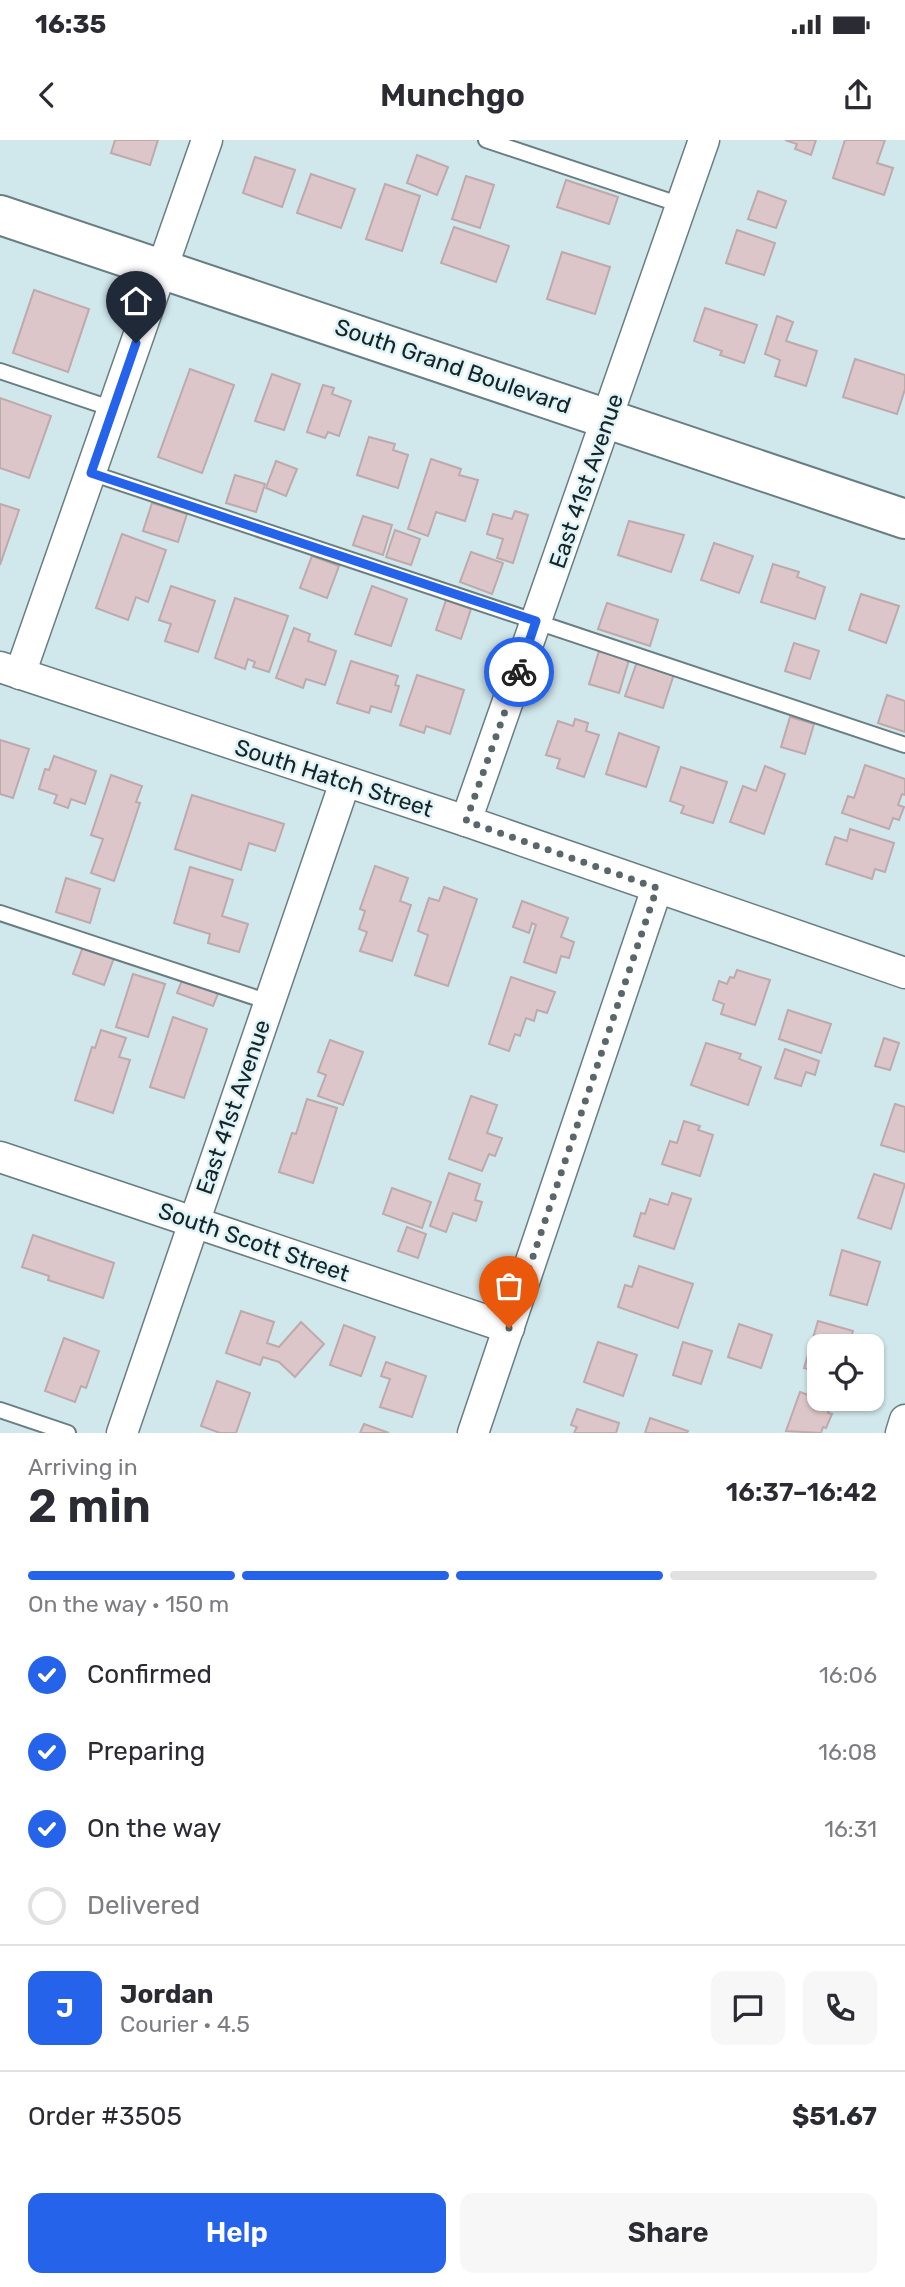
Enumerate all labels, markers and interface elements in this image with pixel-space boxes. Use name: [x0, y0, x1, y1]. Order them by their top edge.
text: 16:35: [35, 9, 106, 40]
icon: back: [28, 76, 66, 114]
text: Munchgo: [380, 76, 525, 114]
icon: share: [839, 76, 877, 114]
pin: [106, 271, 166, 343]
icon: home: [117, 282, 155, 320]
street label: South Grand Boulevard: [331, 312, 575, 420]
street label: East 41st Avenue: [543, 390, 629, 572]
courier: [484, 637, 554, 707]
icon: bike: [500, 653, 538, 691]
street label: South Hatch Street: [231, 733, 437, 823]
street label: East 41st Avenue: [190, 1016, 276, 1198]
street label: South Scott Street: [155, 1196, 353, 1288]
pin: [479, 1256, 539, 1328]
icon: bag: [490, 1267, 528, 1305]
map controls: [807, 1334, 884, 1411]
button: locate: [807, 1334, 884, 1411]
text: Arriving in: [28, 1453, 138, 1481]
text: 16:37–16:42: [726, 1477, 877, 1508]
text: 2 min: [28, 1479, 151, 1534]
text: On the way · 150 m: [28, 1590, 229, 1618]
icon: check: [28, 1656, 66, 1694]
text: Confirmed: [87, 1659, 212, 1690]
text: 16:06: [819, 1661, 877, 1689]
icon: check: [28, 1733, 66, 1771]
text: Preparing: [87, 1736, 205, 1767]
text: 16:08: [818, 1738, 877, 1766]
icon: check: [28, 1810, 66, 1848]
text: On the way: [87, 1813, 221, 1844]
text: 16:31: [824, 1815, 877, 1843]
text: Delivered: [87, 1890, 200, 1921]
button: chat: [711, 1971, 785, 2045]
button: phone: [803, 1971, 877, 2045]
text: Jordan: [120, 1979, 213, 2010]
text: J: [56, 1993, 74, 2024]
text: Courier · 4.5: [120, 2010, 250, 2038]
text: Order #3505: [28, 2101, 182, 2132]
text: $51.67: [792, 2101, 877, 2132]
button: Help: [28, 2193, 446, 2273]
button: Share: [460, 2193, 877, 2273]

